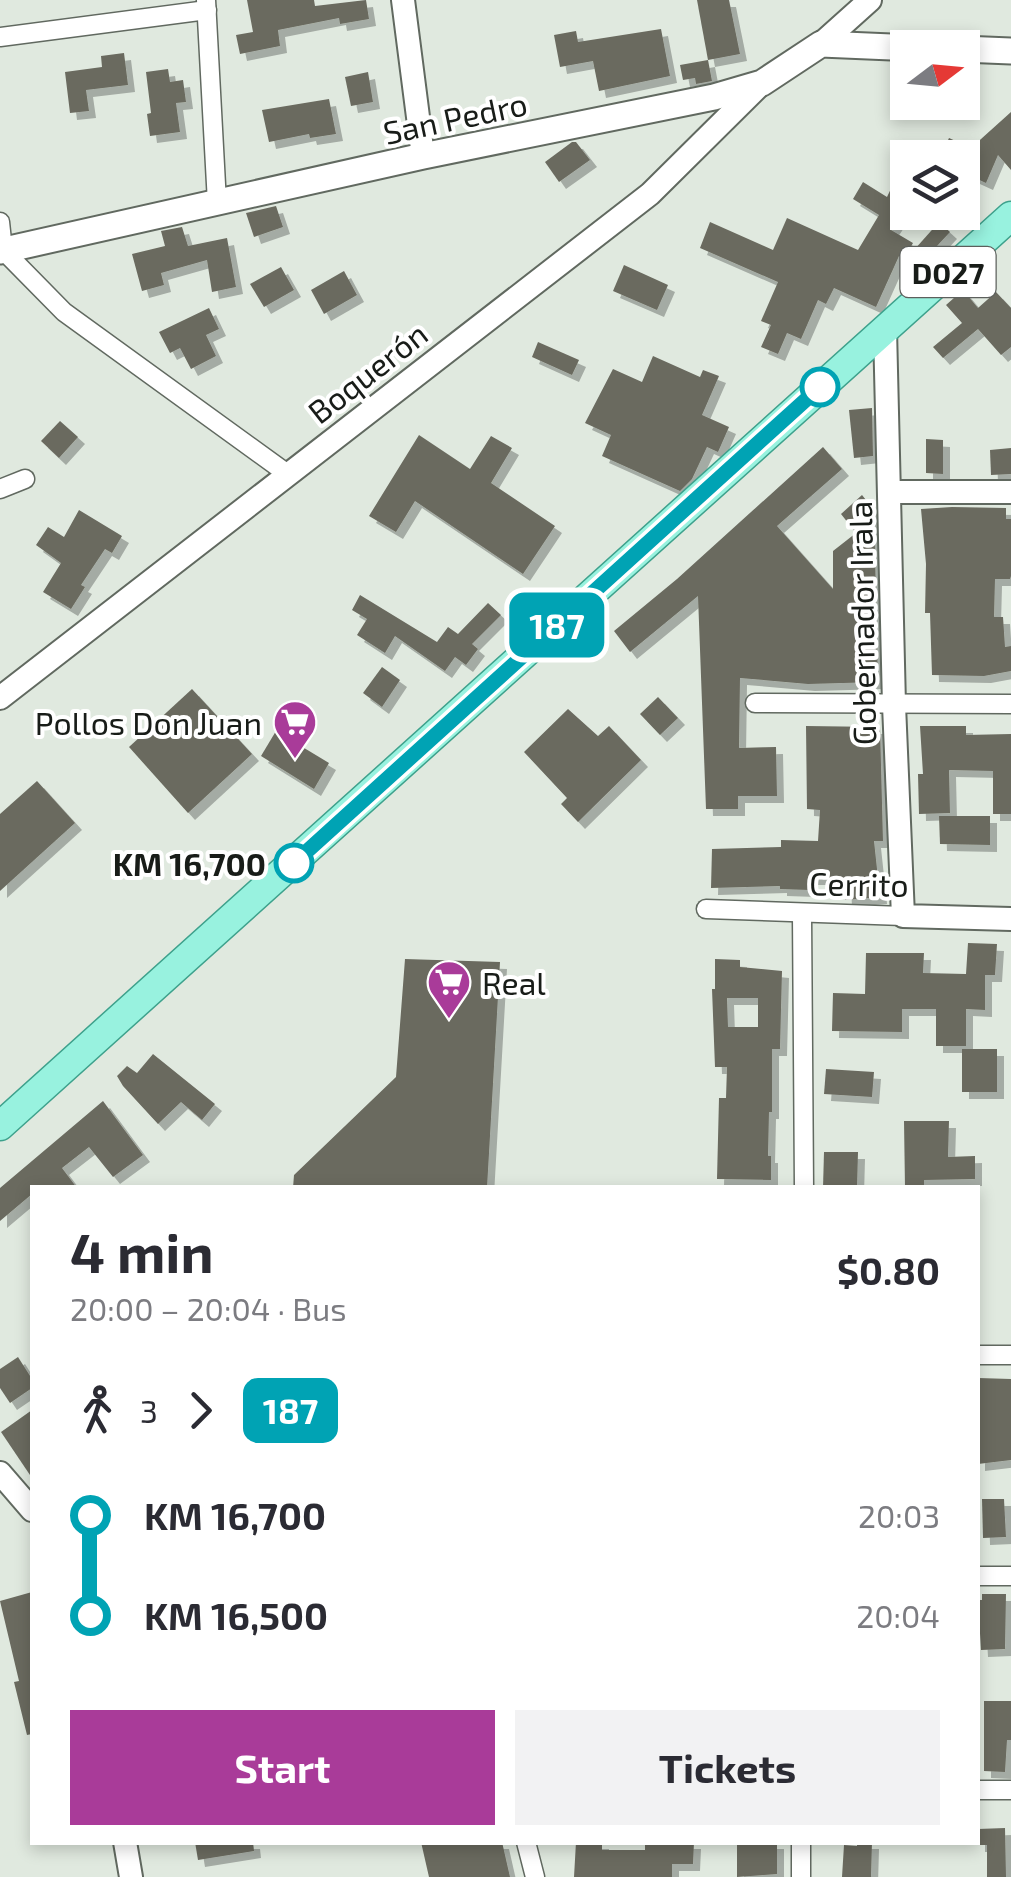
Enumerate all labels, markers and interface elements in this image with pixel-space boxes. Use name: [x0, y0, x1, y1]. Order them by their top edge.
north arrow: [890, 30, 980, 120]
map controls: [890, 30, 980, 230]
street label: San Pedro: [380, 83, 530, 151]
button: layers: [890, 140, 980, 230]
road number: D027: [900, 247, 996, 297]
street label: Boquerón: [300, 314, 434, 430]
unlabelled marker: [801, 368, 839, 406]
street label: Gobernador Irala: [840, 501, 882, 745]
line badge: 187: [500, 592, 614, 658]
text: 187: [529, 604, 585, 646]
supermarket icon: Pollos Don Juan: [272, 699, 318, 760]
place label: Pollos Don Juan: [35, 703, 262, 741]
place label: KM 16,700: [113, 844, 266, 882]
marker: KM 16,700: [275, 844, 313, 882]
street label: Cerrito: [809, 863, 909, 903]
supermarket icon: Real: [426, 959, 472, 1020]
place label: Real: [482, 963, 546, 1001]
text: 4 min: [70, 1218, 214, 1284]
text: $0.80: [837, 1247, 940, 1293]
text: 20:00 – 20:04 · Bus: [70, 1289, 347, 1327]
icon: walk: [70, 1383, 125, 1438]
icon: forward: [173, 1383, 228, 1438]
text: 187: [263, 1389, 318, 1431]
text: 3: [140, 1391, 158, 1429]
text: KM 16,700: [144, 1492, 326, 1538]
text: 20:03: [858, 1496, 940, 1534]
text: KM 16,500: [144, 1592, 328, 1638]
text: 20:04: [856, 1596, 940, 1634]
button: Start: [70, 1710, 495, 1825]
button: Tickets: [515, 1710, 940, 1825]

